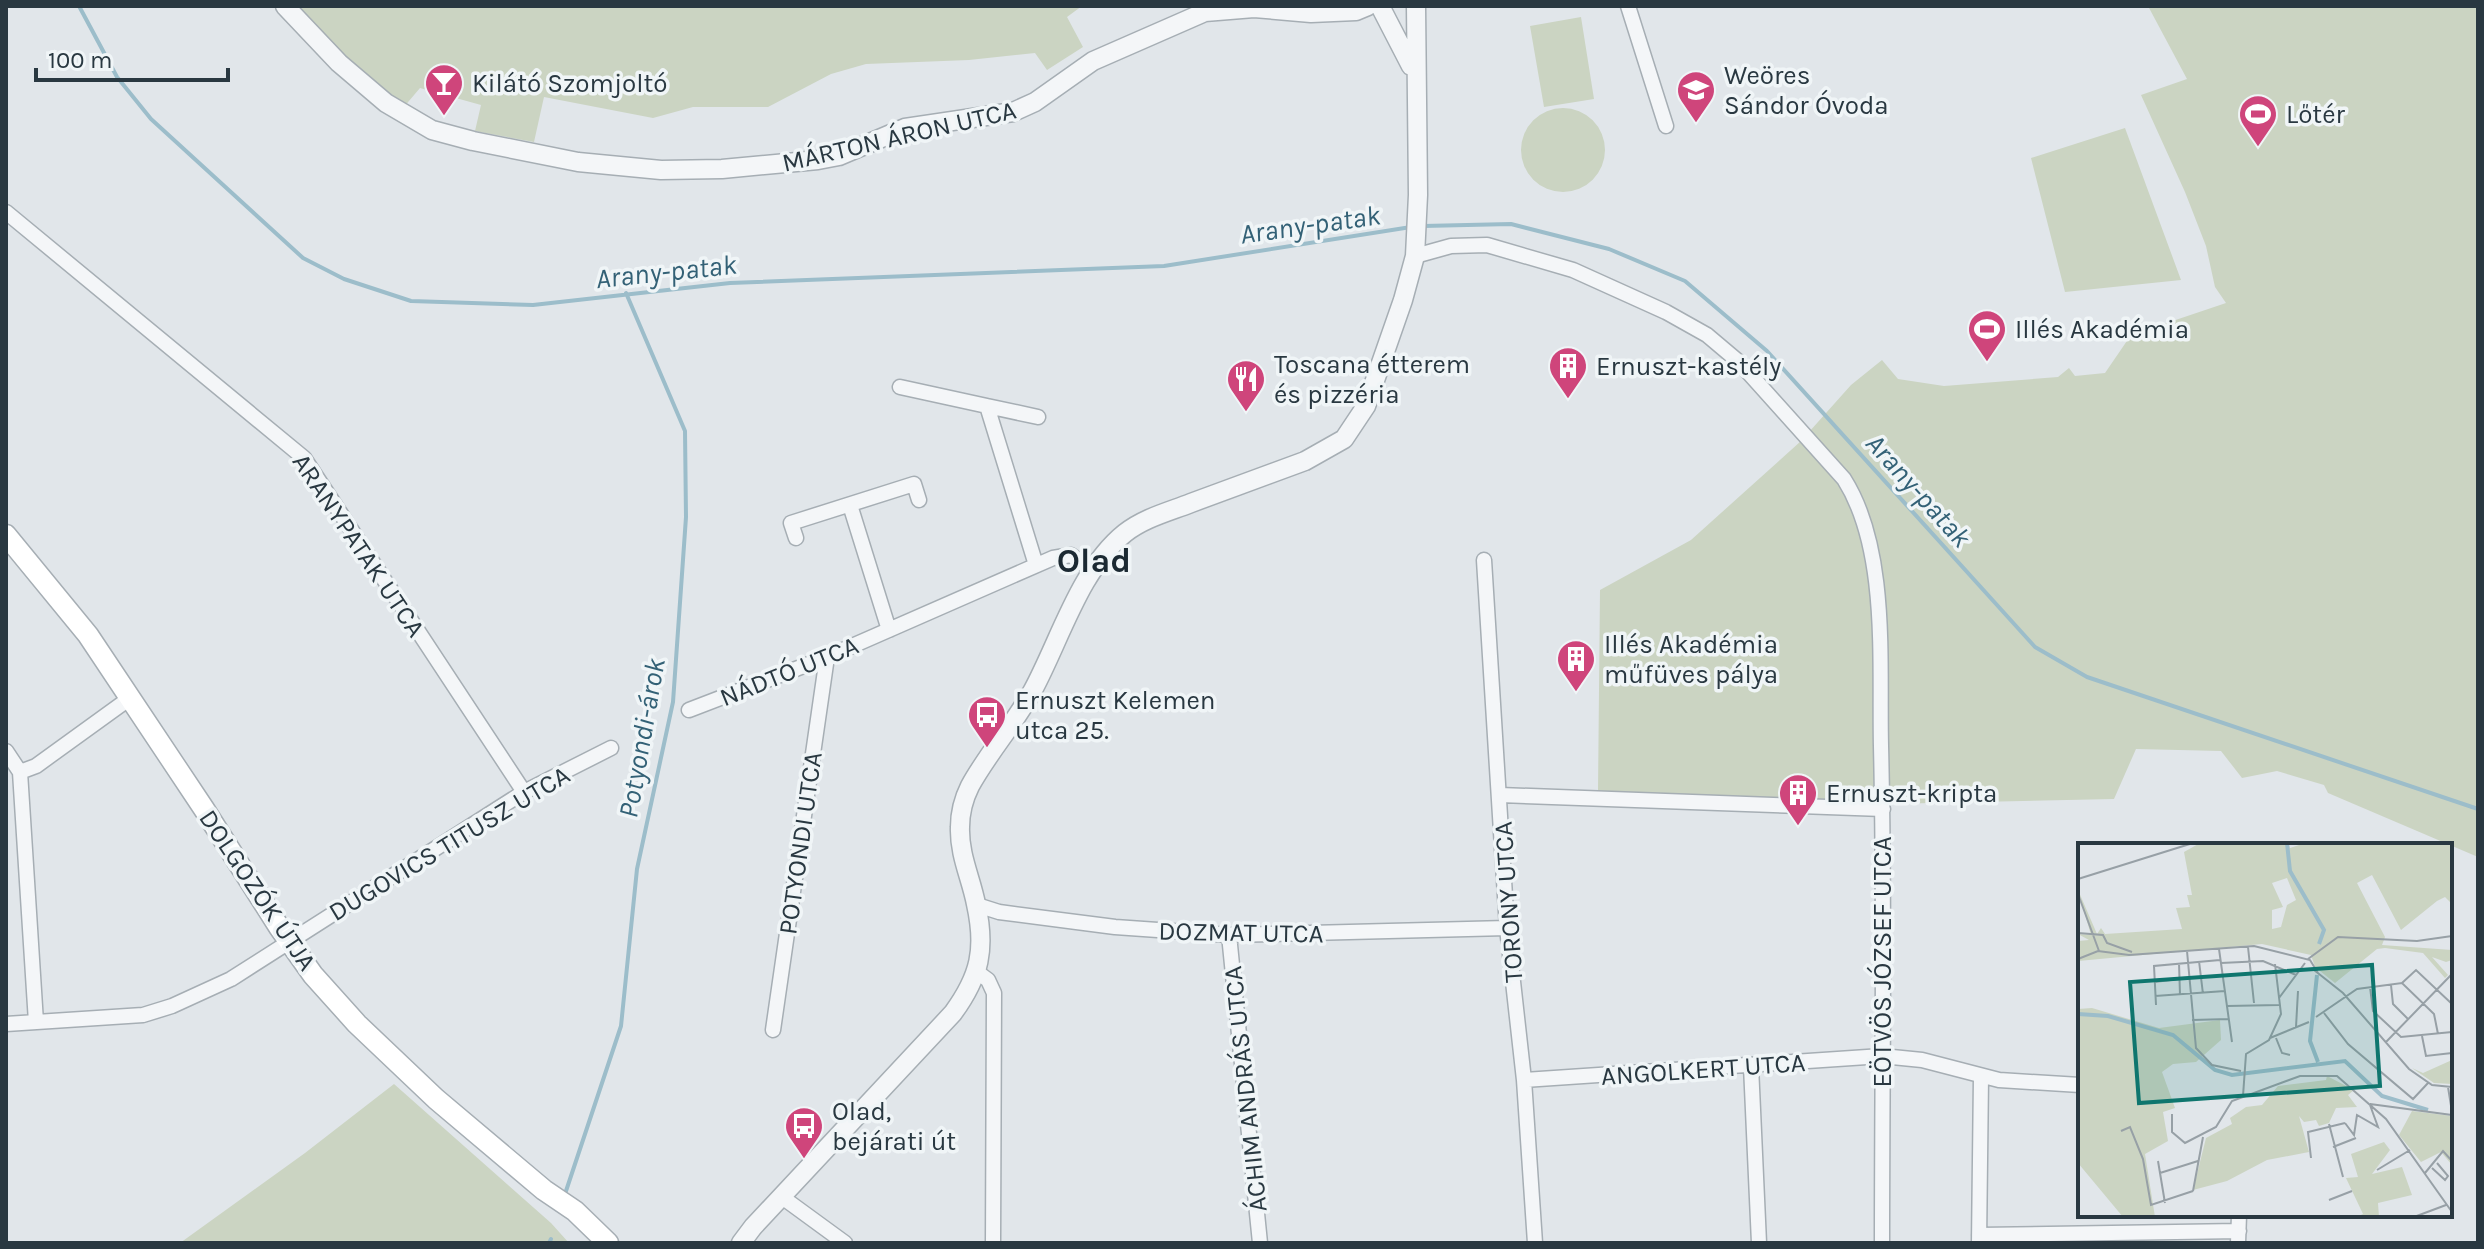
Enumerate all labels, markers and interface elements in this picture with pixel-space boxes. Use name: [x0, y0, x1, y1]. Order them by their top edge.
scale bar: [36, 32, 228, 82]
text: 100 m: [48, 46, 113, 74]
place label: Weöres Sándor Óvoda: [1724, 60, 1889, 121]
bar icon: Kilátó Szomjoltó: [423, 62, 465, 117]
place label: Kilátó Szomjoltó: [472, 68, 668, 99]
school or university icon: Weöres Sándor Óvoda: [1675, 69, 1717, 124]
sports icon: Lőtér: [2237, 93, 2279, 148]
street label: MÁRTON ÁRON UTCA: [779, 94, 1019, 178]
place label: Lőtér: [2286, 99, 2345, 130]
water label: Arany-patak: [1238, 198, 1383, 251]
water label: Arany-patak: [594, 248, 739, 295]
sports icon: Illés Akadémia: [1966, 308, 2008, 363]
place label: Illés Akadémia: [2015, 314, 2189, 345]
building icon: Ernuszt-kastély: [1547, 345, 1589, 400]
place label: Toscana étterem és pizzéria: [1274, 349, 1470, 410]
place label: Ernuszt-kastély: [1596, 351, 1781, 382]
restaurant icon: Toscana étterem és pizzéria: [1225, 358, 1267, 413]
water label: Arany-patak: [1859, 427, 1979, 554]
street label: ARANYPATAK UTCA: [286, 448, 432, 643]
district label: Olad: [1057, 541, 1131, 581]
street label: NÁDTÓ UTCA: [715, 629, 863, 713]
place label: Illés Akadémia műfüves pálya: [1604, 629, 1778, 690]
building icon: Illés Akadémia műfüves pálya: [1555, 638, 1597, 693]
water label: Potyondi-árok: [611, 655, 672, 820]
place label: Ernuszt Kelemen utca 25.: [1015, 685, 1216, 746]
bus stop icon: Ernuszt Kelemen utca 25.: [966, 694, 1008, 749]
street label: POTYONDI UTCA: [772, 750, 829, 936]
street label: DUGOVICS TITUSZ UTCA: [323, 759, 575, 928]
building icon: Ernuszt-kripta: [1777, 772, 1819, 827]
place label: Ernuszt-kripta: [1826, 778, 1997, 809]
street label: DOLGOZÓK ÚTJA: [192, 803, 324, 977]
street label: TORONY UTCA: [1487, 820, 1530, 984]
street label: EÖTVÖS JÓZSEF UTCA: [1866, 836, 1898, 1088]
inset map: [2078, 843, 2452, 1217]
street label: DOZMAT UTCA: [1158, 916, 1324, 949]
street label: ÁCHIM ANDRÁS UTCA: [1216, 964, 1274, 1214]
street label: ANGOLKERT UTCA: [1600, 1047, 1806, 1092]
place label: Olad, bejárati út: [832, 1096, 956, 1157]
bus stop icon: Olad, bejárati út: [783, 1105, 825, 1160]

